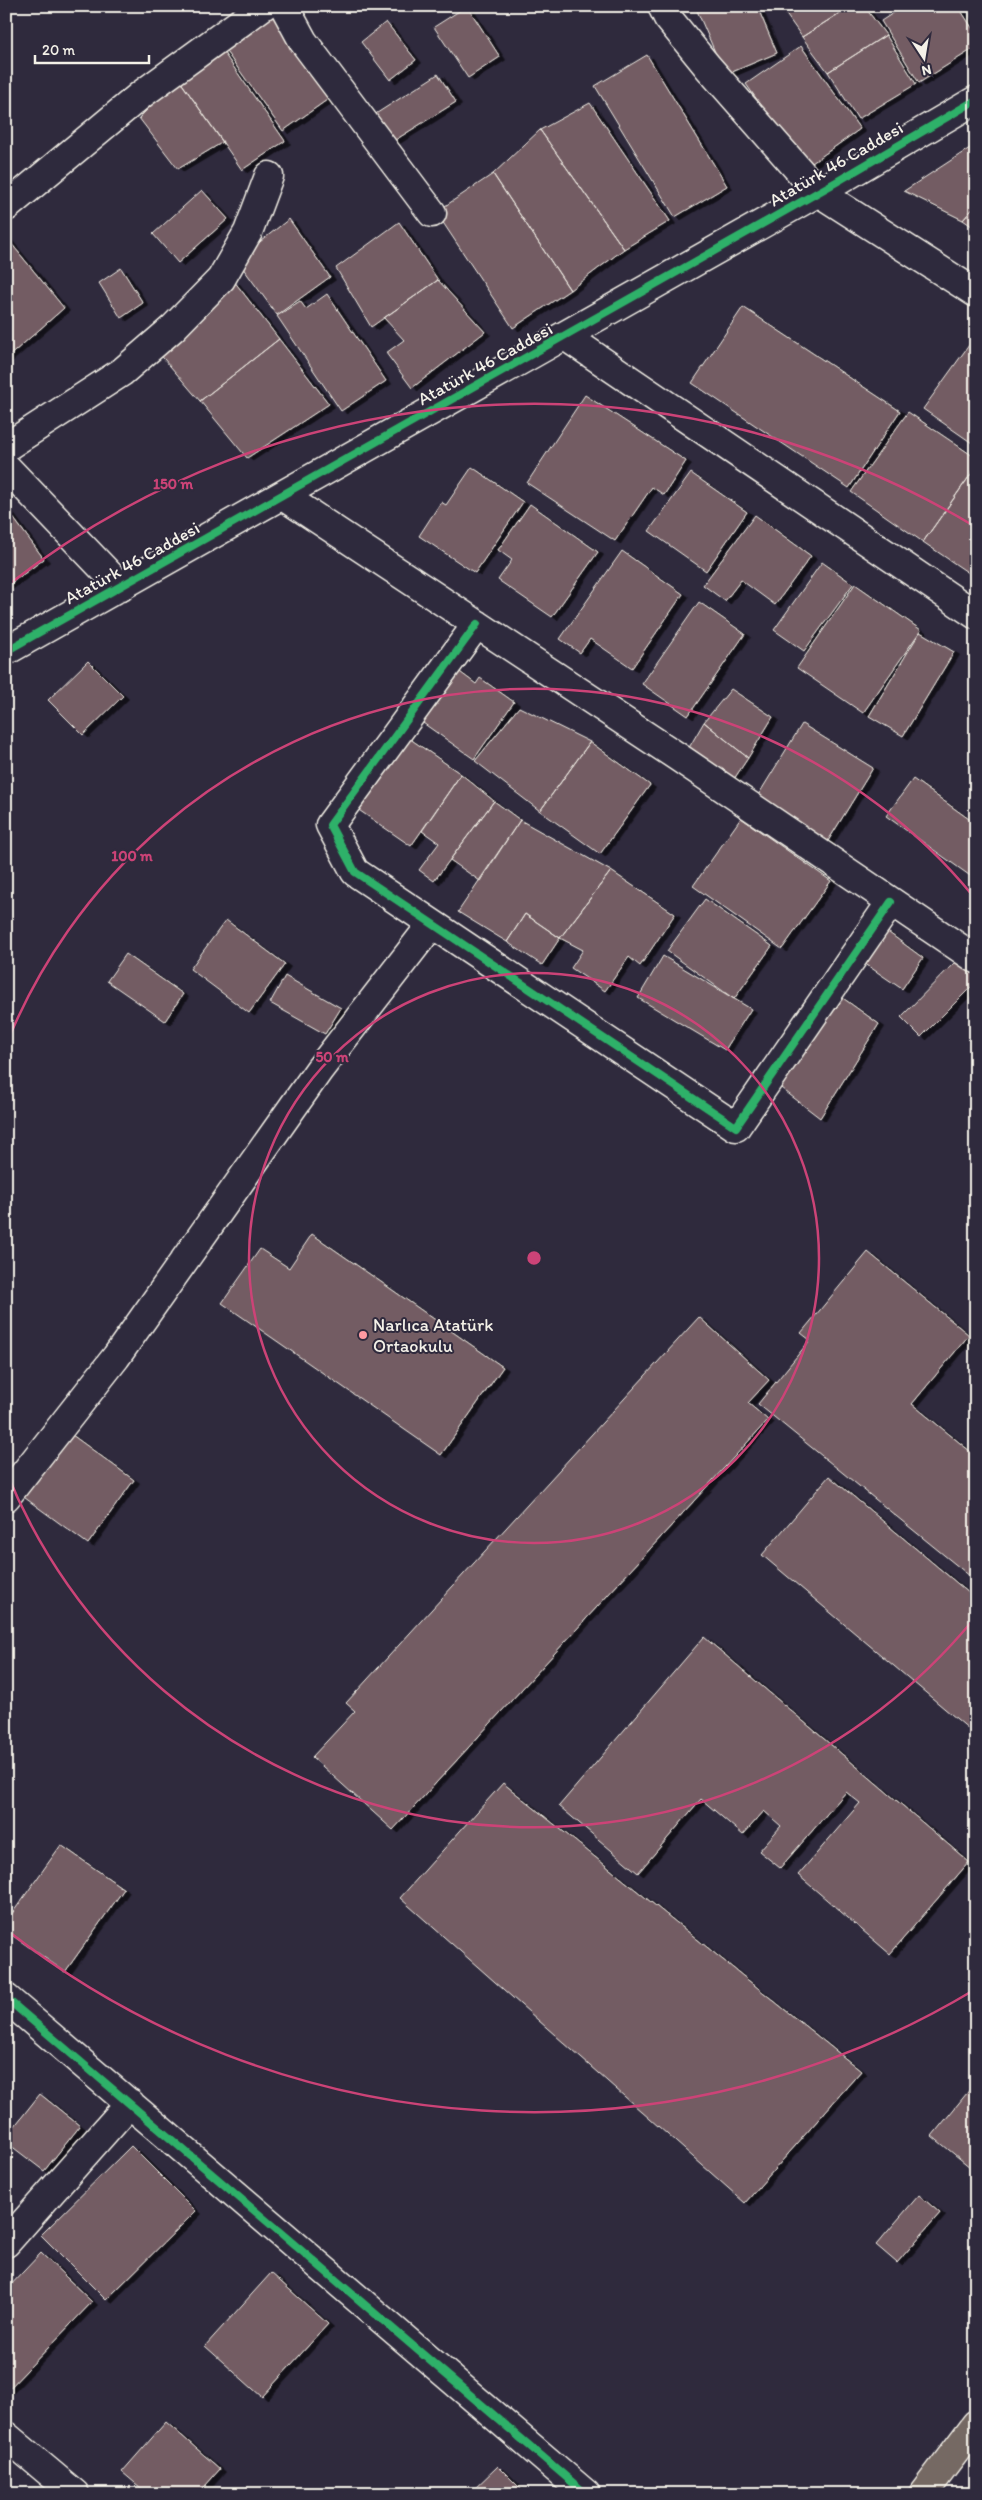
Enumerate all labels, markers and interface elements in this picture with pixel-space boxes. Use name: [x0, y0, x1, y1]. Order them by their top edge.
scale bar: [35, 32, 149, 64]
north arrow: [900, 32, 950, 82]
text: 20 m: [42, 41, 76, 59]
text: N: [920, 61, 933, 80]
street label: Atatürk 46 Caddesi: [765, 117, 907, 211]
street label: Atatürk 46 Caddesi: [414, 318, 556, 410]
text: 150 m: [153, 475, 193, 493]
street label: Atatürk 46 Caddesi: [61, 517, 203, 609]
text: 100 m: [111, 847, 153, 865]
text: 50 m: [315, 1048, 349, 1066]
centre of rings: [525, 1249, 543, 1267]
place label: Narlıca Atatürk Ortaokulu: [373, 1314, 493, 1357]
marker: Narlıca Atatürk Ortaokulu: [357, 1329, 369, 1341]

